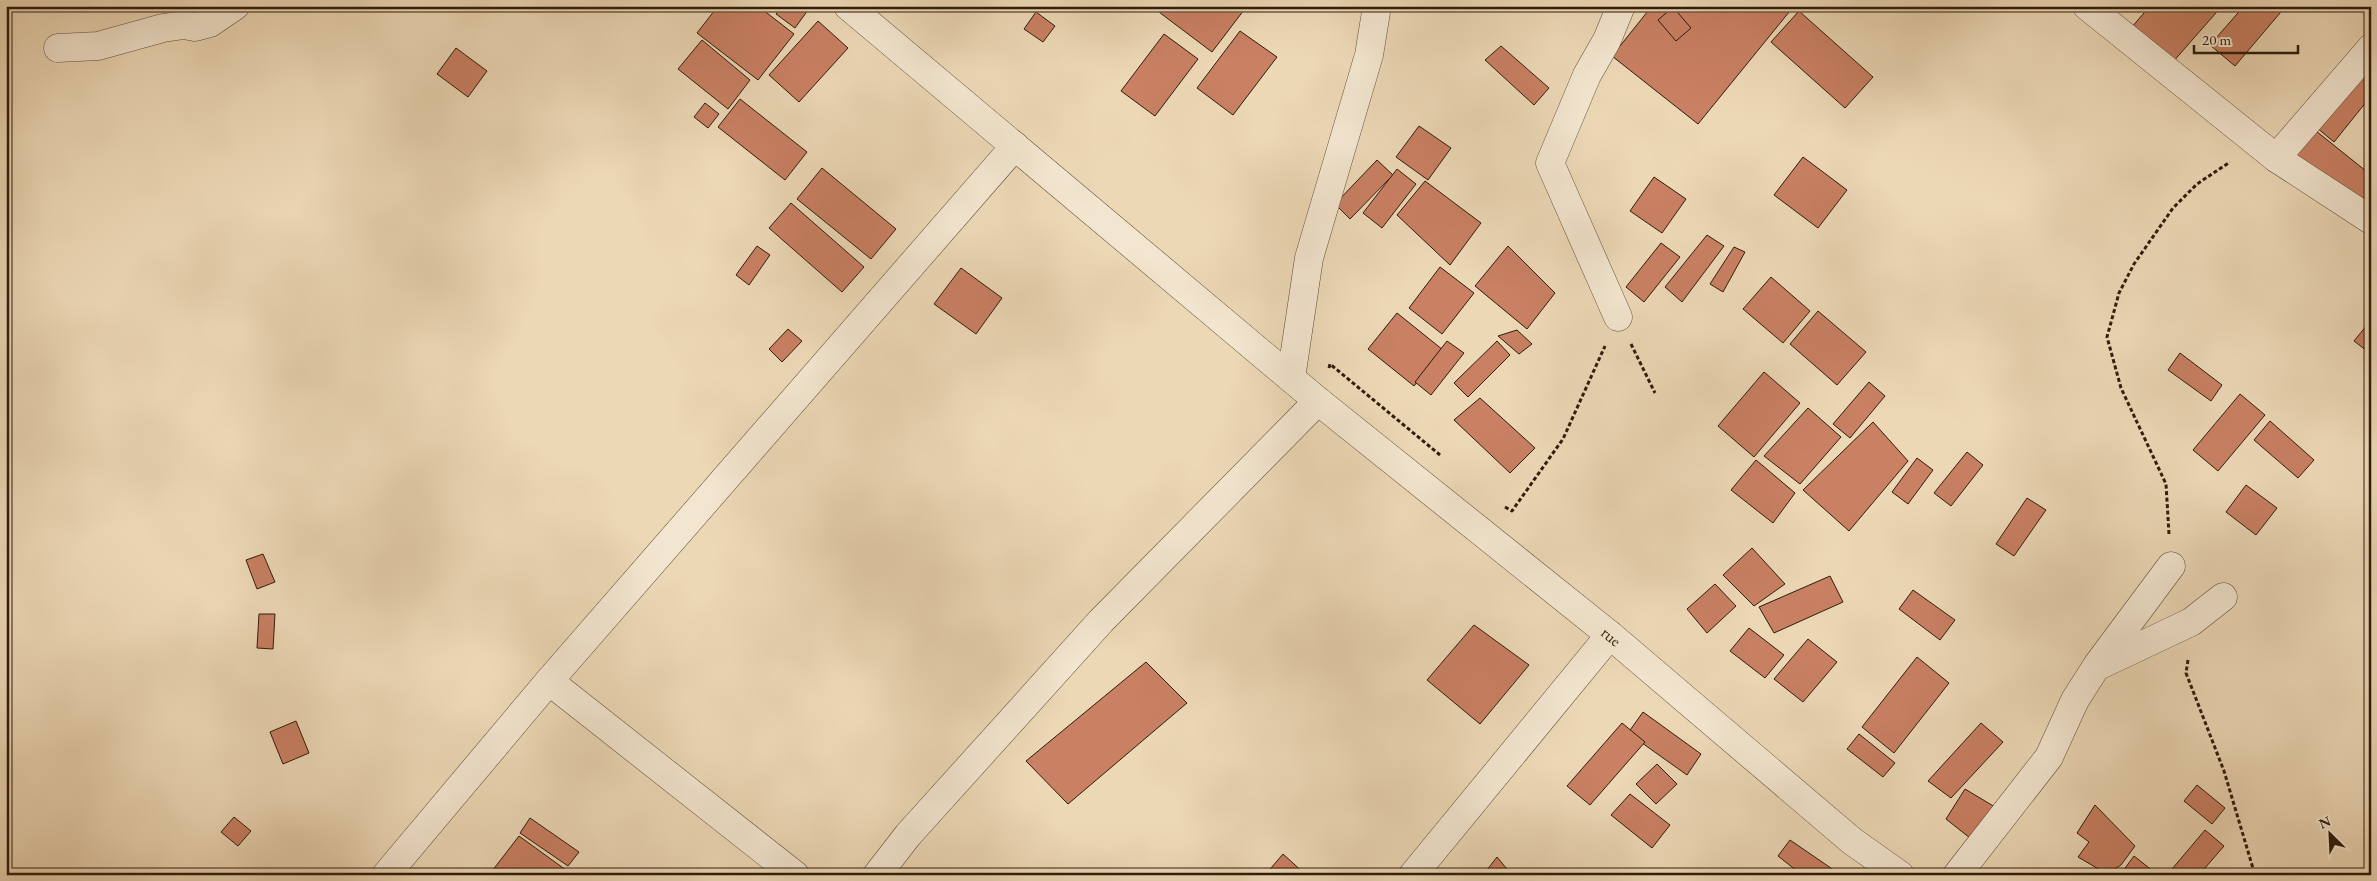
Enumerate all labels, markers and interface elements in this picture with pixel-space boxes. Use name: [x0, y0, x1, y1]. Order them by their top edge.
scale bar: [2194, 22, 2298, 54]
text: 20 m: [2202, 30, 2231, 49]
street label: rue: [1597, 622, 1626, 651]
north arrow: [2304, 808, 2354, 858]
text: N: [2316, 811, 2334, 833]

